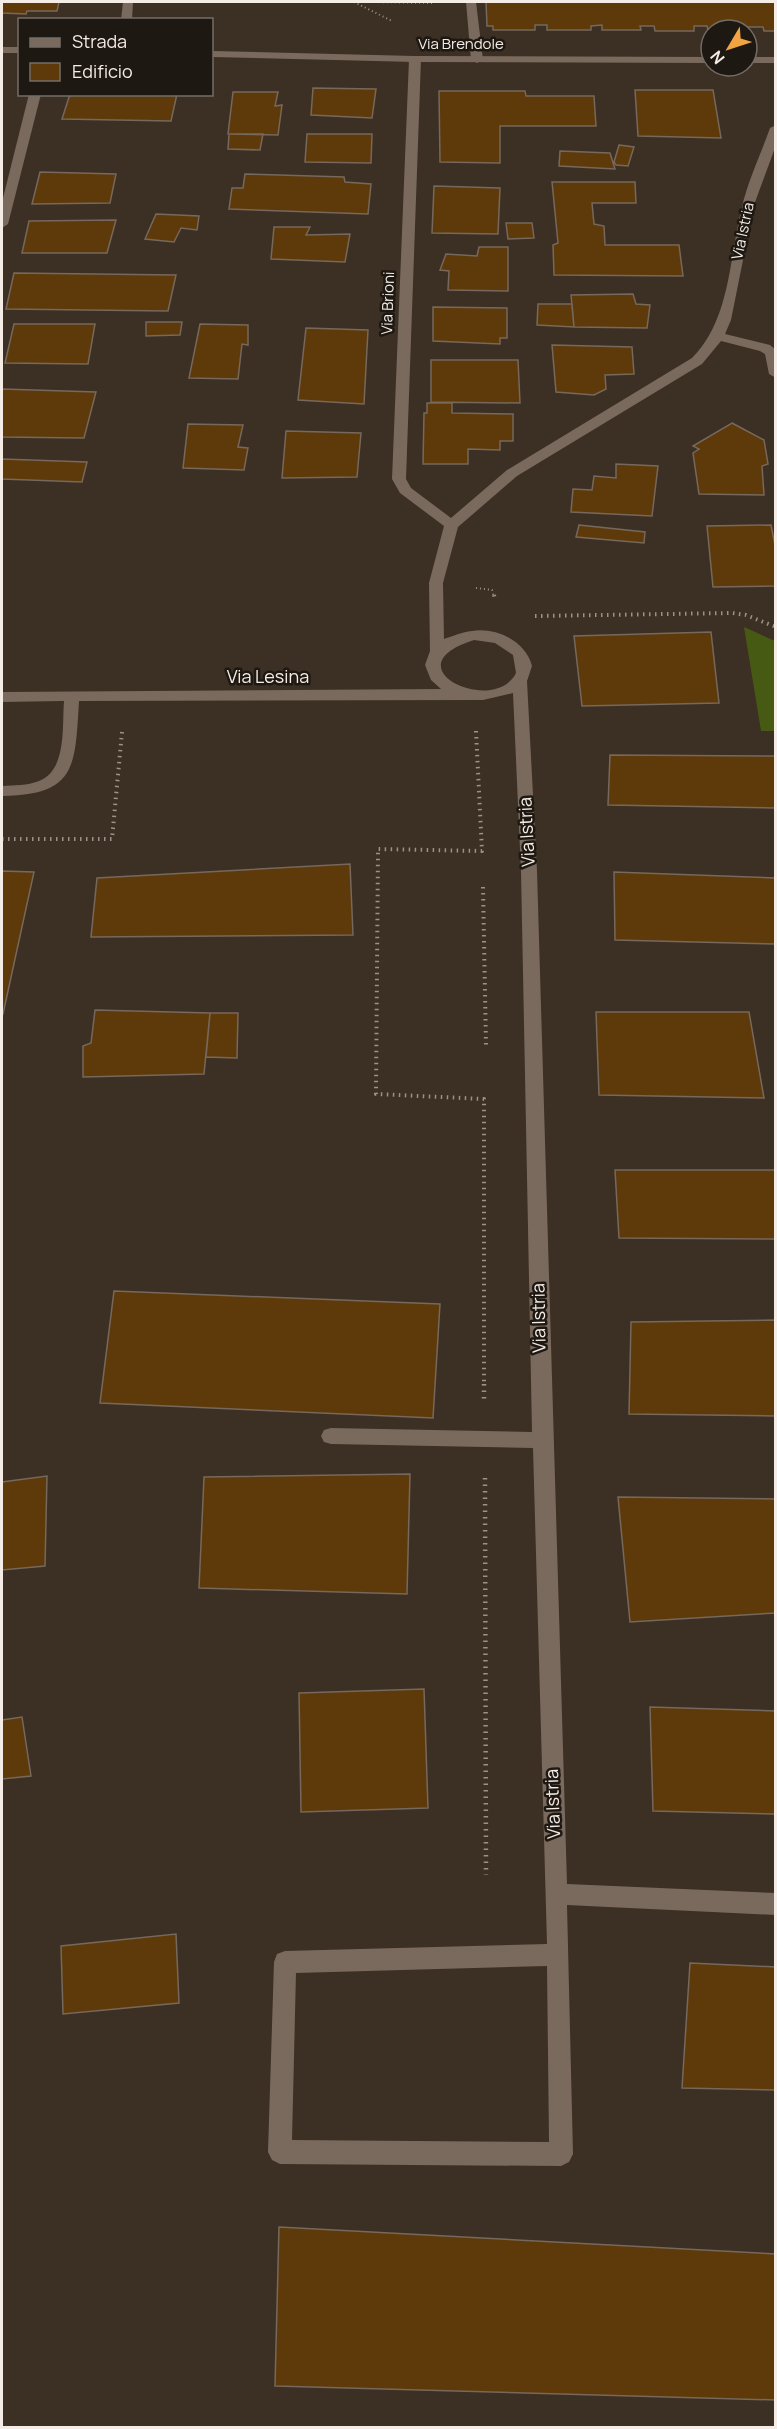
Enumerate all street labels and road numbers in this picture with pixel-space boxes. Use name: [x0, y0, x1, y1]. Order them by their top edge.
street label: Via Brendole: [418, 33, 504, 54]
street label: Via Istria: [726, 200, 759, 262]
street label: Via Brioni: [376, 271, 399, 335]
street label: Via Lesina: [227, 664, 309, 688]
street label: Via Istria: [512, 797, 540, 868]
street label: Via Istria: [525, 1283, 551, 1353]
street label: Via Istria: [539, 1769, 565, 1839]

